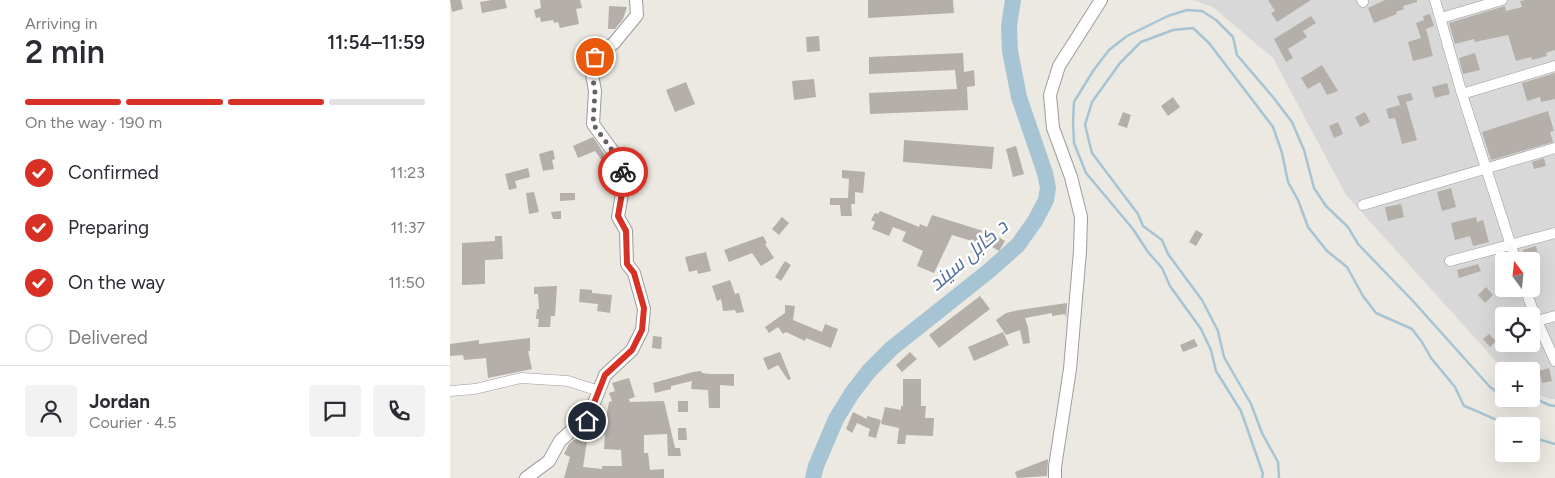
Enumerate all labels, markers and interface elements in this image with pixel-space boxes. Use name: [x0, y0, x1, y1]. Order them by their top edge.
text: Arriving in: [25, 14, 97, 33]
text: 11:54–11:59: [327, 31, 425, 54]
text: 2 min: [25, 33, 105, 71]
pin: [574, 36, 616, 78]
icon: bag: [581, 43, 609, 71]
text: On the way · 190 m: [25, 113, 162, 132]
courier: [598, 147, 648, 197]
icon: bike: [609, 158, 637, 186]
icon: check: [25, 159, 53, 187]
text: Confirmed: [68, 161, 159, 184]
text: 11:23: [390, 163, 425, 182]
water label: د کابل سيند: [924, 213, 1013, 296]
icon: check: [25, 214, 53, 242]
text: Preparing: [68, 216, 149, 239]
text: 11:37: [390, 218, 425, 237]
north arrow: [1495, 252, 1540, 298]
map controls: [1495, 252, 1540, 462]
icon: check: [25, 269, 53, 297]
text: On the way: [68, 271, 165, 294]
text: 11:50: [388, 273, 425, 292]
button: locate: [1495, 307, 1540, 352]
text: Delivered: [68, 326, 148, 349]
button: +: [1495, 362, 1540, 407]
button: person: [25, 385, 77, 437]
button: chat: [309, 385, 361, 437]
button: phone: [373, 385, 425, 437]
text: Jordan: [89, 390, 150, 413]
pin: [566, 400, 608, 442]
icon: home: [573, 407, 601, 435]
text: Courier · 4.5: [89, 413, 176, 432]
button: −: [1495, 417, 1540, 462]

